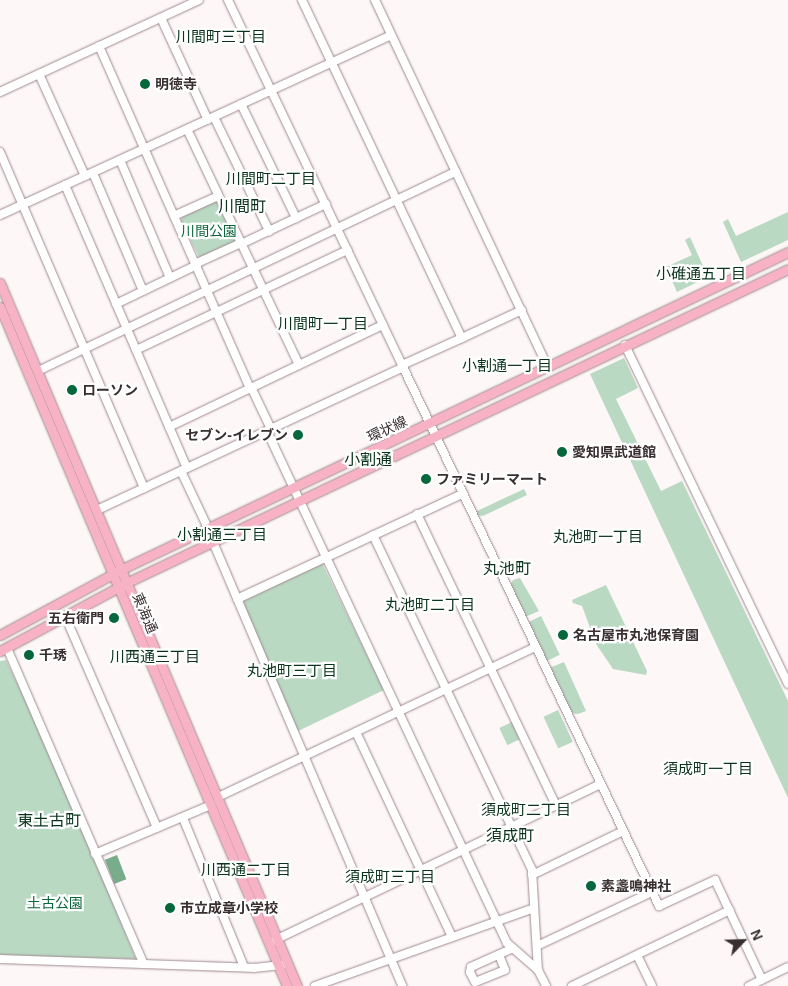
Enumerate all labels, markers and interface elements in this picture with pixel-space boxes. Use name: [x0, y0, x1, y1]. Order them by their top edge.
district label: 川間町三丁目: [176, 28, 266, 46]
place label: 明徳寺: [155, 76, 197, 92]
marker: 明徳寺: [139, 78, 151, 90]
district label: 川間町二丁目: [226, 170, 316, 188]
district label: 川間町: [218, 197, 266, 217]
park label: 川間公園: [181, 223, 237, 239]
district label: 小碓通五丁目: [656, 265, 746, 283]
district label: 川間町一丁目: [278, 315, 368, 333]
district label: 小割通一丁目: [462, 357, 552, 375]
place label: ローソン: [82, 382, 138, 398]
marker: ローソン: [66, 384, 78, 396]
street label: 環状線: [364, 413, 410, 445]
place label: セブン-イレブン: [185, 427, 288, 443]
marker: セブン-イレブン: [292, 429, 304, 441]
place label: 愛知県武道館: [572, 444, 656, 460]
marker: 愛知県武道館: [556, 446, 568, 458]
district label: 小割通: [344, 450, 392, 470]
place label: ファミリーマート: [436, 471, 548, 487]
marker: ファミリーマート: [420, 473, 432, 485]
district label: 小割通三丁目: [177, 526, 267, 544]
district label: 丸池町一丁目: [553, 528, 643, 546]
district label: 丸池町: [483, 559, 531, 579]
street label: 東海通: [129, 590, 161, 636]
district label: 丸池町二丁目: [385, 596, 475, 614]
place label: 五右衛門: [48, 610, 104, 626]
marker: 五右衛門: [108, 612, 120, 624]
place label: 名古屋市丸池保育園: [573, 627, 699, 643]
marker: 名古屋市丸池保育園: [557, 629, 569, 641]
place label: 千琇: [39, 647, 67, 663]
district label: 川西通三丁目: [110, 648, 200, 666]
marker: 千琇: [23, 649, 35, 661]
district label: 丸池町三丁目: [247, 662, 337, 680]
district label: 須成町一丁目: [663, 760, 753, 778]
district label: 須成町二丁目: [481, 801, 571, 819]
district label: 東土古町: [17, 811, 81, 831]
district label: 須成町: [486, 826, 534, 846]
district label: 川西通二丁目: [201, 861, 291, 879]
district label: 須成町三丁目: [345, 868, 435, 886]
place label: 素盞鳴神社: [601, 878, 671, 894]
marker: 素盞鳴神社: [585, 880, 597, 892]
park label: 土古公園: [27, 895, 83, 911]
place label: 市立成章小学校: [180, 900, 278, 916]
marker: 市立成章小学校: [164, 902, 176, 914]
north arrow: [718, 916, 768, 966]
text: N: [747, 927, 766, 943]

